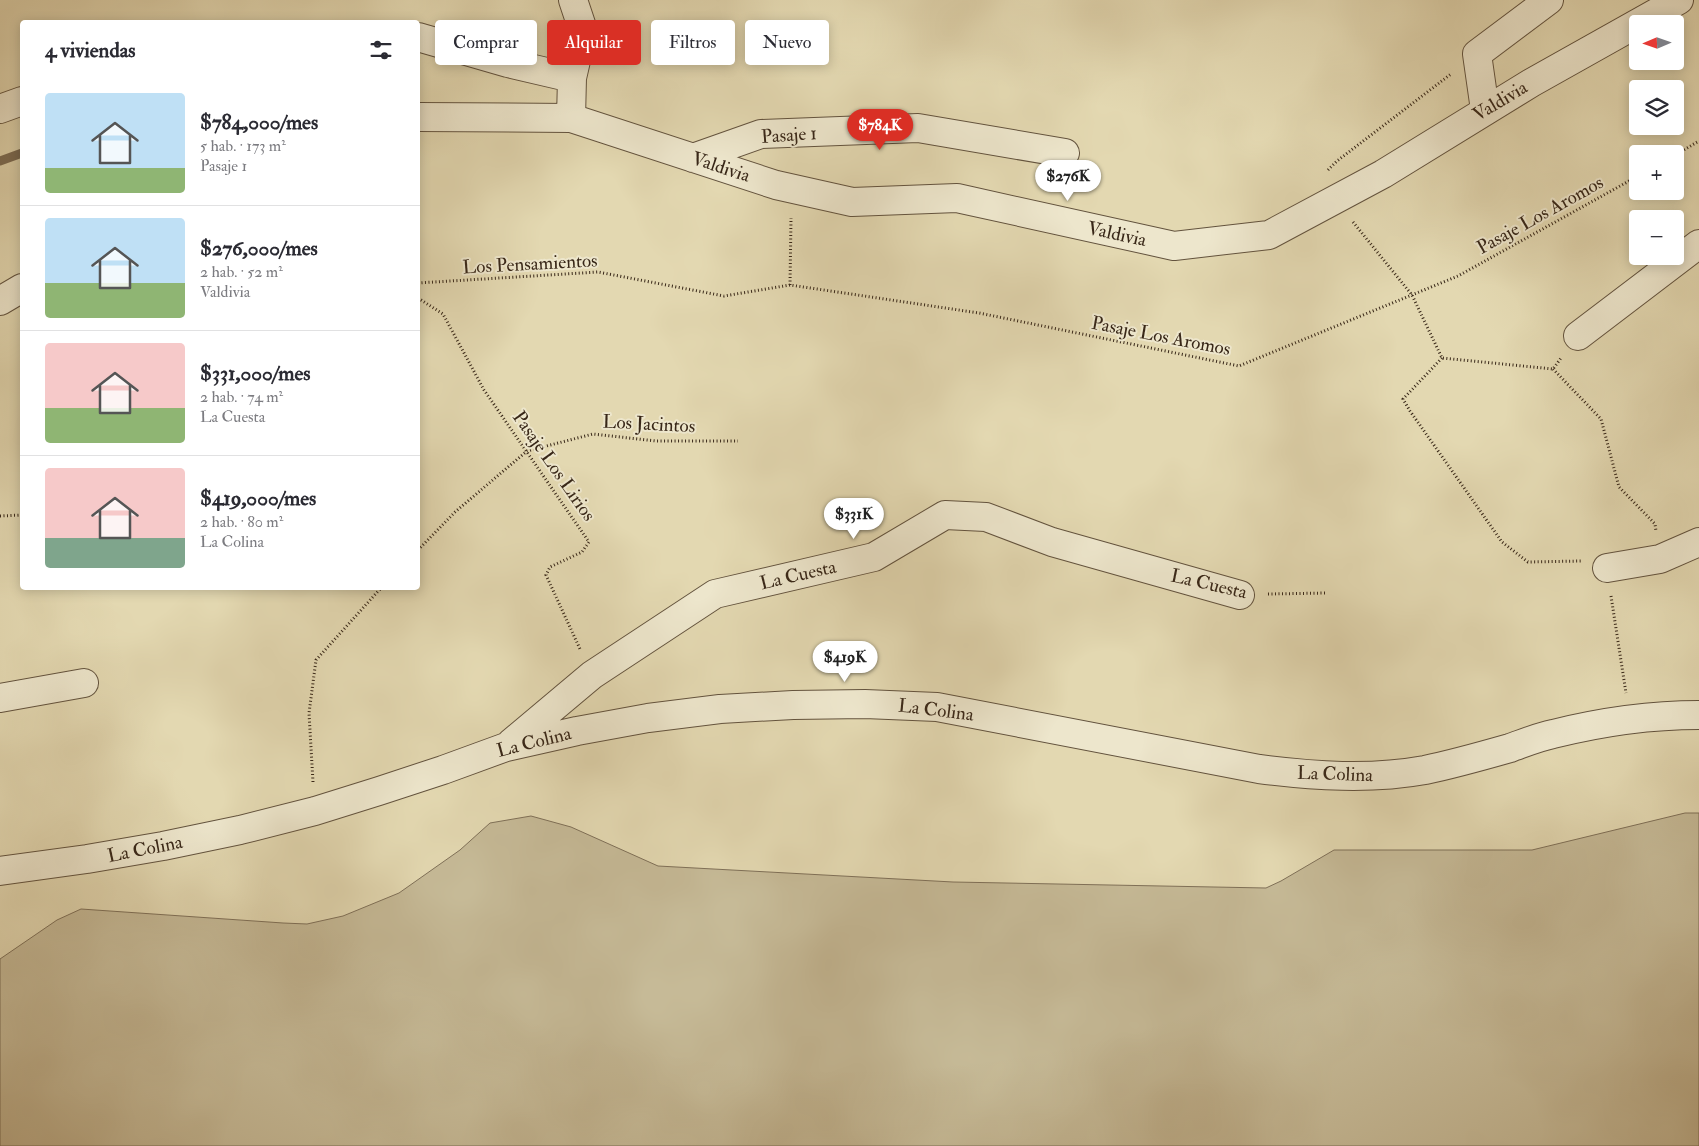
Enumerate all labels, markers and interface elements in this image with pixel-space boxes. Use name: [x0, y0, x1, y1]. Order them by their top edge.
north arrow: [1629, 15, 1684, 70]
map controls: [1629, 15, 1684, 265]
chip: Comprar: [435, 20, 537, 65]
chip: Alquilar: [547, 20, 641, 65]
chip: Filtros: [651, 20, 735, 65]
chip: Nuevo: [745, 20, 829, 65]
icon: filters: [367, 36, 395, 64]
text: 4 viviendas: [45, 37, 136, 64]
street label: Valdivia: [1468, 75, 1532, 127]
button: layers: [1629, 80, 1684, 135]
pin: $784K: [845, 108, 915, 151]
text: $784,000/mes: [200, 109, 318, 136]
icon: home: [85, 113, 145, 173]
text: $784K: [858, 115, 902, 135]
street label: Pasaje 1: [760, 121, 818, 149]
text: 5 hab. · 173 m²: [200, 136, 286, 156]
button: +: [1629, 145, 1684, 200]
street label: Valdivia: [689, 146, 753, 188]
text: Pasaje 1: [200, 156, 247, 176]
pin: $276K: [1033, 160, 1103, 202]
text: $276K: [1046, 166, 1090, 186]
street label: Pasaje Los Aromos: [1472, 170, 1608, 260]
button: −: [1629, 210, 1684, 265]
street label: Valdivia: [1085, 216, 1149, 252]
text: $276,000/mes: [200, 235, 318, 262]
icon: home: [85, 238, 145, 298]
street label: Los Pensamientos: [462, 248, 598, 280]
text: 2 hab. · 52 m²: [200, 262, 283, 282]
text: Valdivia: [200, 282, 250, 302]
street label: Pasaje Los Aromos: [1089, 311, 1233, 361]
text: $331,000/mes: [200, 360, 310, 387]
icon: home: [85, 363, 145, 423]
text: 2 hab. · 74 m²: [200, 387, 283, 407]
street label: Pasaje Los Lirios: [507, 406, 601, 526]
text: La Cuesta: [200, 407, 265, 427]
street label: Los Jacintos: [602, 410, 696, 438]
text: $419,000/mes: [200, 485, 316, 512]
icon: home: [85, 488, 145, 548]
pin: $331K: [819, 498, 889, 540]
text: $331K: [835, 504, 873, 524]
text: 2 hab. · 80 m²: [200, 512, 283, 532]
text: La Colina: [200, 532, 264, 552]
street label: La Cuesta: [757, 555, 839, 595]
street label: La Cuesta: [1168, 564, 1250, 604]
pin: $419K: [810, 640, 880, 683]
text: $419K: [824, 647, 866, 667]
street label: La Colina: [897, 693, 975, 727]
street label: La Colina: [494, 721, 574, 763]
street label: La Colina: [1297, 761, 1374, 787]
street label: La Colina: [105, 830, 185, 868]

